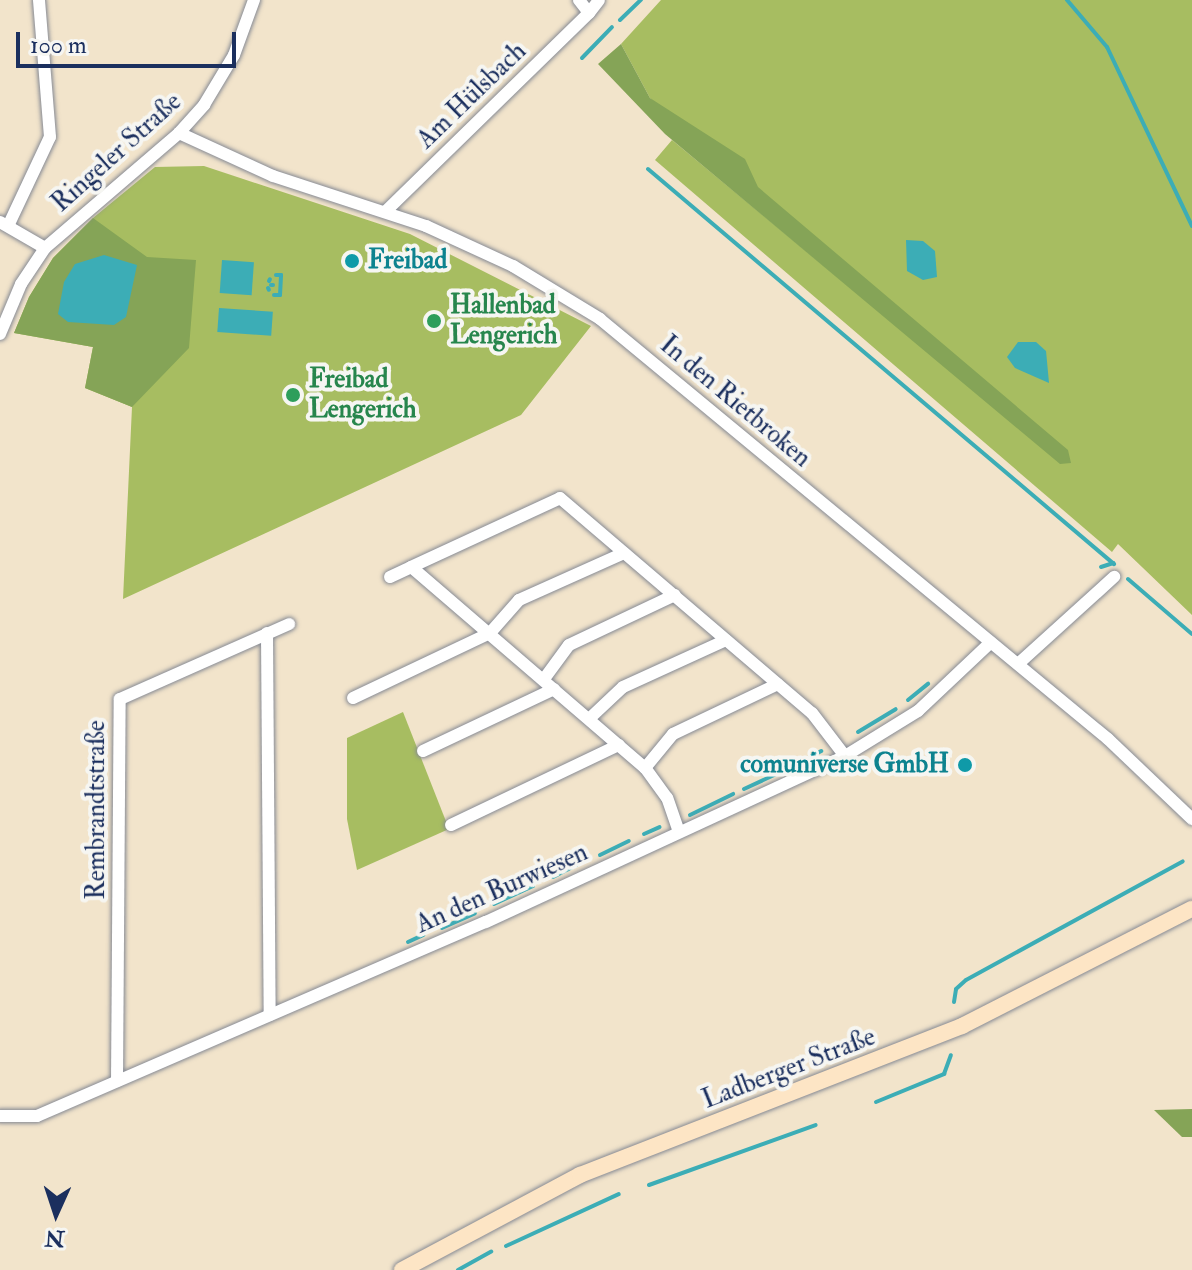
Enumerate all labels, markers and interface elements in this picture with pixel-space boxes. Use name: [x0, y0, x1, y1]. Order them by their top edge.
scale bar: [20, 16, 240, 66]
text: 100 m: [30, 30, 87, 61]
street label: Am Hülsbach: [411, 36, 533, 156]
street label: Ringeler Straße: [46, 87, 188, 219]
place label: Freibad: [368, 245, 447, 277]
marker: Freibad: [343, 252, 361, 270]
place label: Hallenbad Lengerich: [450, 290, 557, 352]
marker: Hallenbad Lengerich: [425, 312, 443, 330]
street label: In den Rietbroken: [653, 330, 817, 474]
place label: Freibad Lengerich: [309, 364, 416, 426]
marker: Freibad Lengerich: [284, 386, 302, 404]
street label: Rembrandtstraße: [81, 720, 113, 900]
place label: comuniverse GmbH: [740, 749, 949, 781]
marker: comuniverse GmbH: [956, 756, 974, 774]
street label: An den Burwiesen: [411, 837, 593, 941]
street label: Ladberger Straße: [698, 1022, 880, 1116]
north arrow: [16, 1174, 96, 1254]
text: N: [44, 1223, 65, 1252]

